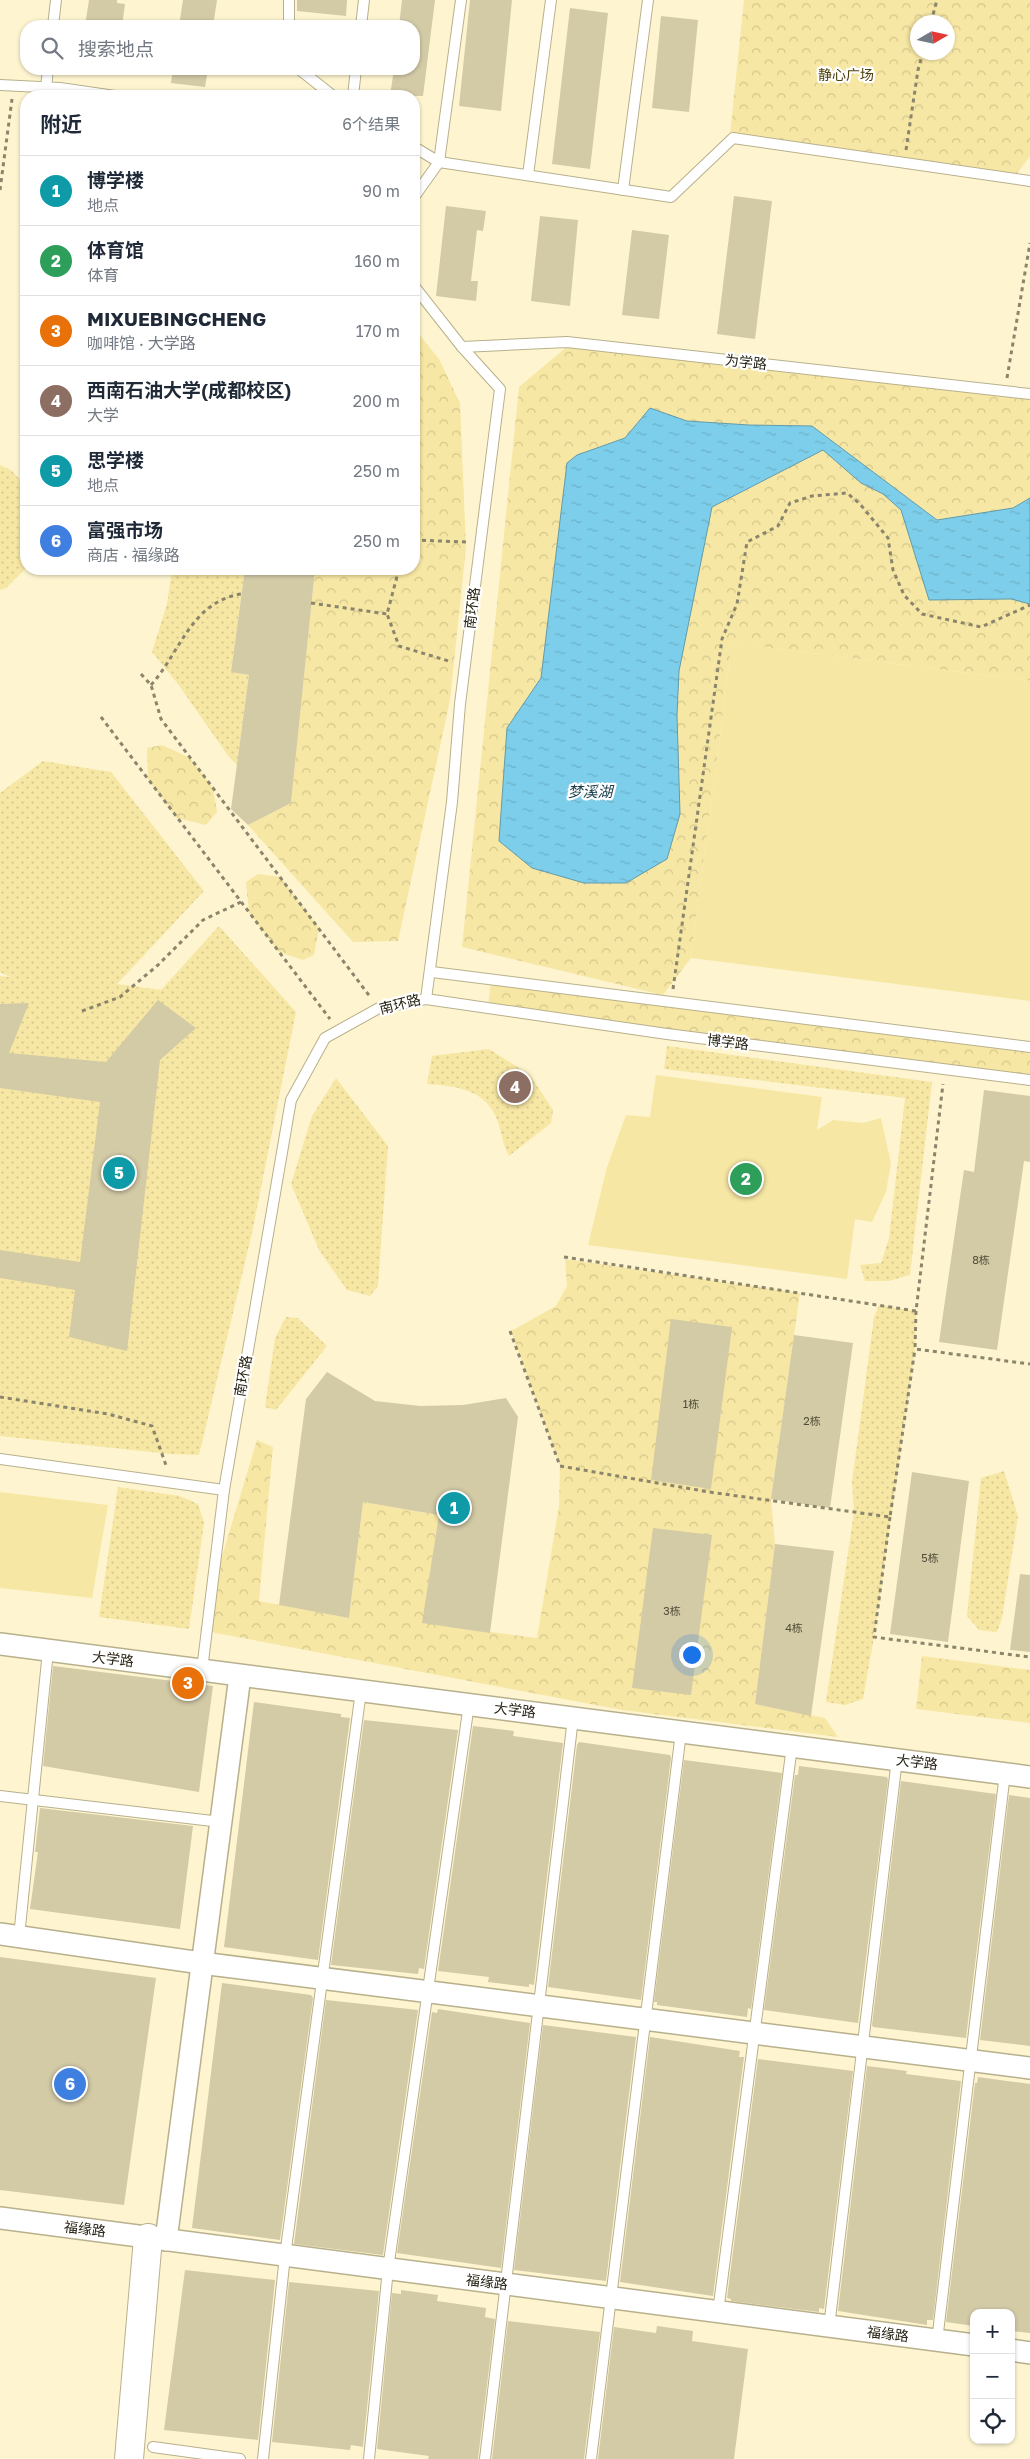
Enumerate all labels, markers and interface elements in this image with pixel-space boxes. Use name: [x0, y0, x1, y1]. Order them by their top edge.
north arrow: [910, 15, 955, 60]
search box: [20, 20, 420, 75]
icon: search: [38, 34, 66, 62]
text: 搜索地点: [78, 37, 154, 60]
park label: 静心广场: [818, 66, 874, 83]
text: 附近: [40, 111, 82, 137]
text: 6个结果: [342, 114, 400, 134]
text: 博学楼: [87, 168, 144, 191]
text: 1: [52, 181, 60, 201]
text: 90 m: [362, 181, 400, 201]
text: 地点: [87, 195, 119, 215]
text: 体育馆: [87, 238, 144, 261]
text: 2: [51, 251, 61, 271]
text: 160 m: [354, 251, 400, 271]
text: 体育: [87, 265, 119, 285]
text: MIXUEBINGCHENG: [87, 307, 266, 330]
text: 3: [51, 321, 61, 341]
text: 170 m: [356, 321, 400, 341]
text: 咖啡馆 · 大学路: [87, 333, 196, 353]
street label: 为学路: [724, 351, 768, 372]
text: 西南石油大学(成都校区): [87, 378, 291, 401]
text: 4: [51, 391, 61, 411]
text: 200 m: [353, 391, 400, 411]
text: 大学: [87, 405, 119, 425]
text: 思学楼: [87, 448, 144, 471]
text: 5: [51, 461, 61, 481]
text: 250 m: [353, 461, 400, 481]
text: 地点: [87, 475, 119, 495]
text: 富强市场: [87, 518, 163, 541]
text: 6: [51, 531, 61, 551]
text: 250 m: [353, 531, 400, 551]
text: 商店 · 福缘路: [87, 545, 180, 565]
street label: 南环路: [461, 586, 482, 630]
water label: 梦溪湖: [567, 782, 614, 800]
street label: 南环路: [377, 990, 422, 1017]
street label: 博学路: [706, 1031, 750, 1052]
pin: 4: [499, 1068, 531, 1106]
pin: 5: [103, 1154, 135, 1192]
pin: 2: [730, 1160, 762, 1198]
house number: 8栋: [972, 1253, 990, 1266]
street label: 南环路: [230, 1354, 255, 1398]
house number: 1栋: [683, 1397, 699, 1410]
house number: 2栋: [803, 1414, 821, 1427]
pin: 1: [438, 1489, 470, 1527]
house number: 5栋: [921, 1551, 939, 1564]
house number: 3栋: [663, 1604, 681, 1617]
house number: 4栋: [785, 1621, 803, 1634]
your location: [679, 1642, 705, 1668]
street label: 大学路: [91, 1648, 135, 1669]
pin: 3: [172, 1664, 204, 1702]
street label: 大学路: [493, 1699, 537, 1720]
street label: 大学路: [895, 1751, 939, 1772]
pin: 6: [54, 2065, 86, 2103]
street label: 福缘路: [63, 2218, 107, 2239]
street label: 福缘路: [465, 2271, 509, 2292]
map controls: [970, 2309, 1015, 2444]
button: +: [970, 2309, 1015, 2354]
street label: 福缘路: [866, 2323, 910, 2344]
button: −: [970, 2354, 1015, 2399]
button: locate: [970, 2399, 1015, 2444]

